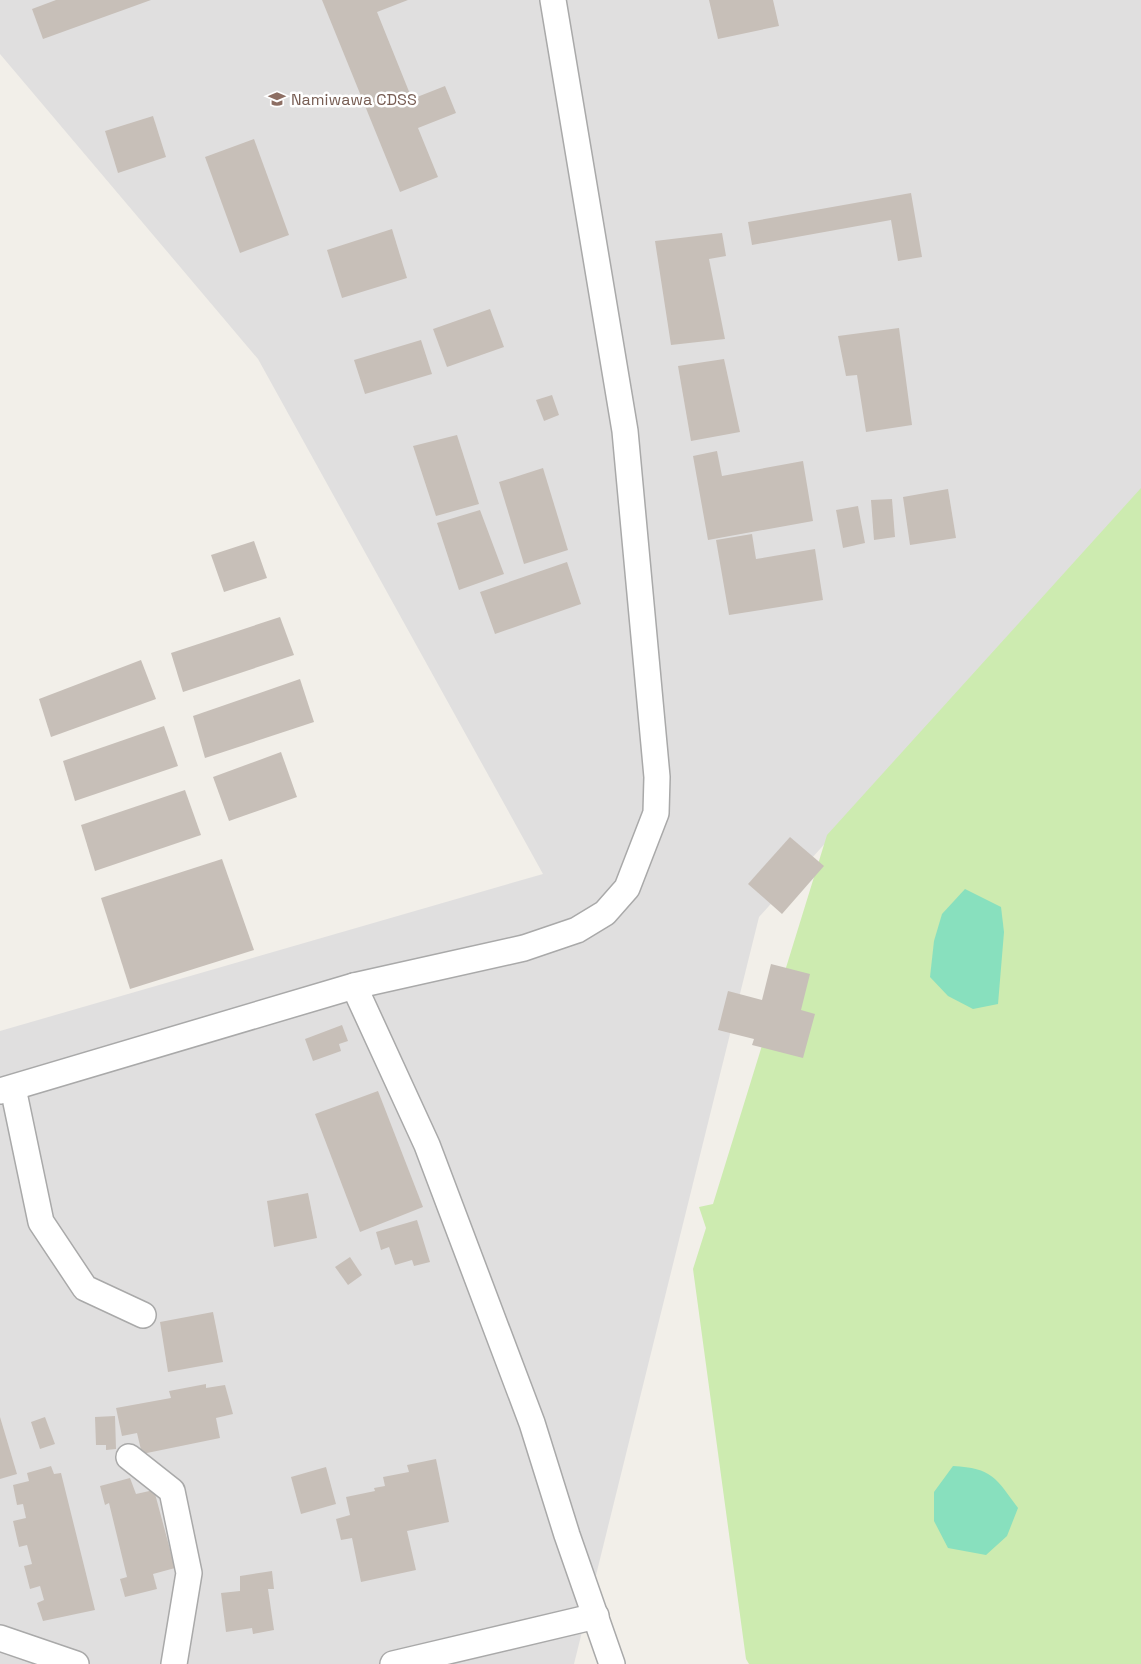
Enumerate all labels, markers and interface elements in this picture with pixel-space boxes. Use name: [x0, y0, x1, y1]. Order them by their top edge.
school or university icon: Namiwawa CDSS: [267, 89, 287, 109]
place label: Namiwawa CDSS: [291, 89, 417, 110]

